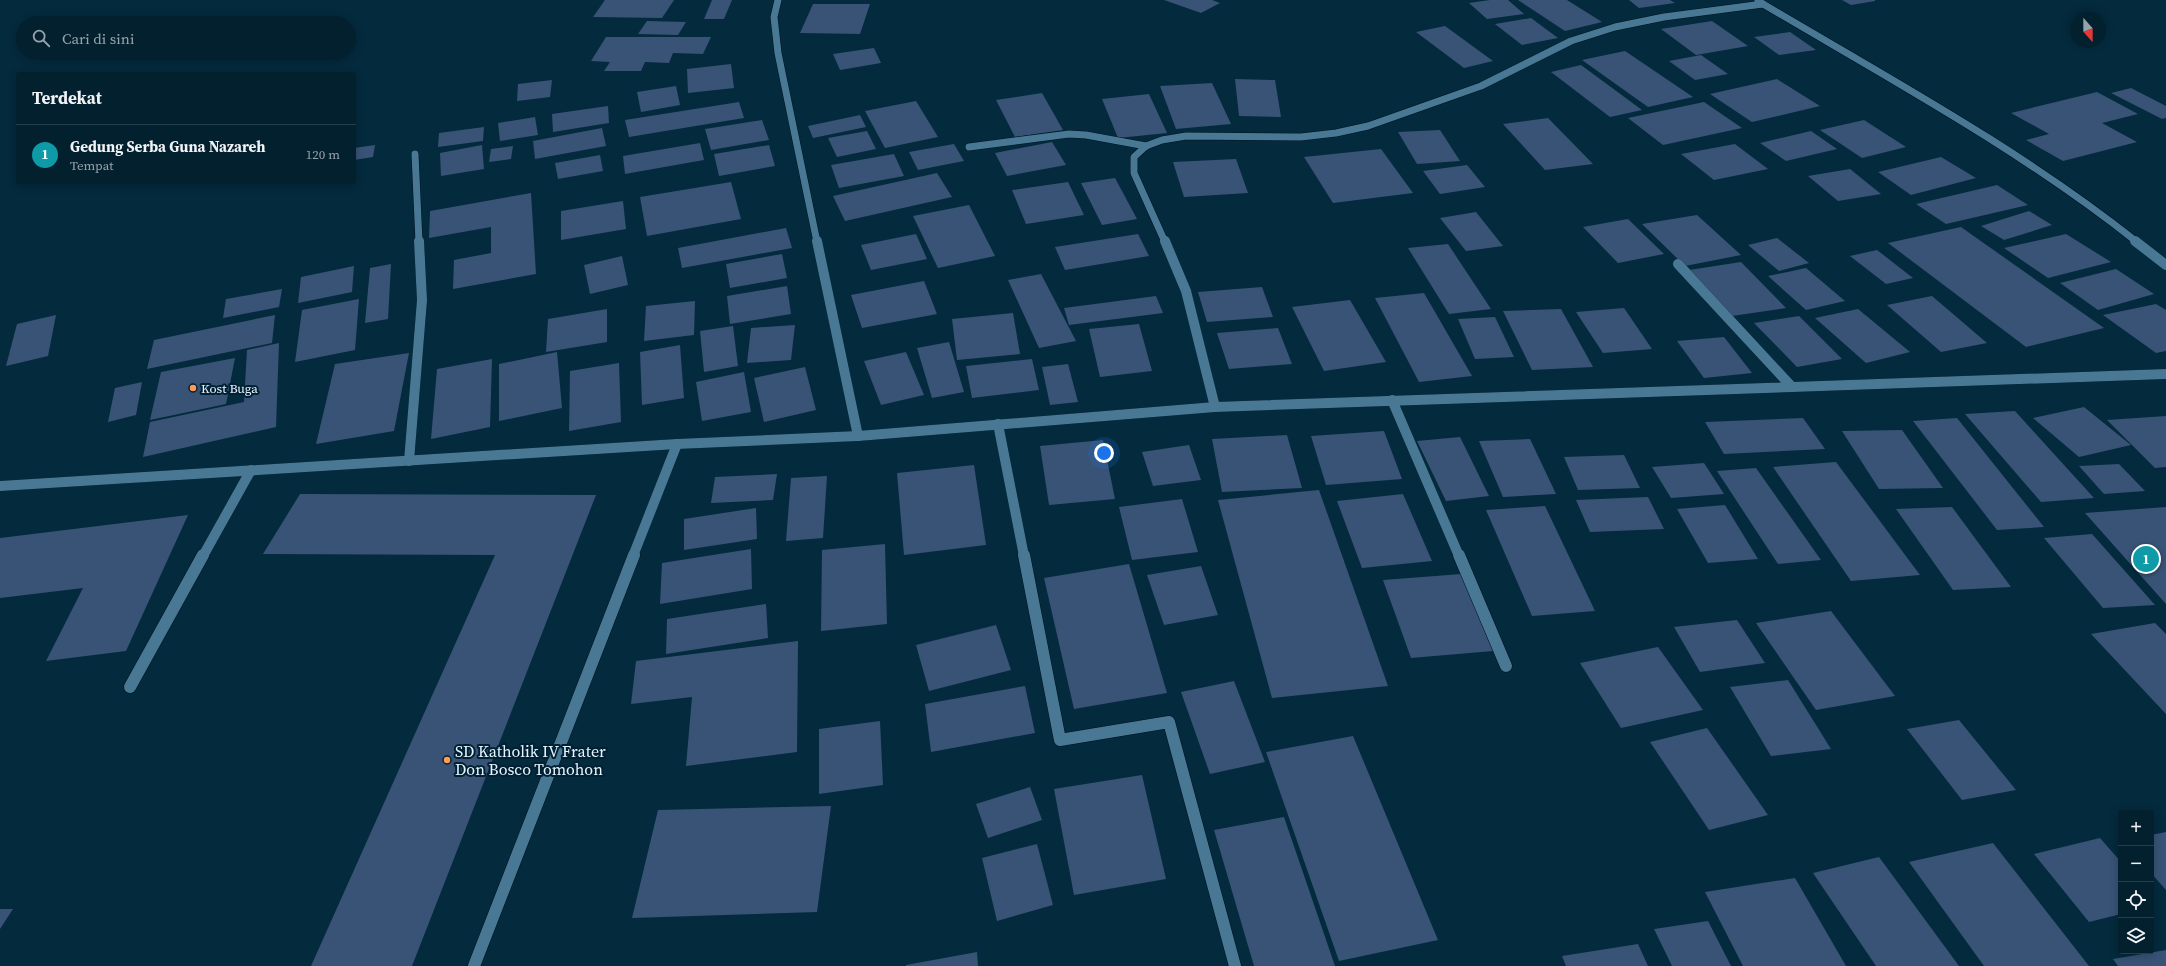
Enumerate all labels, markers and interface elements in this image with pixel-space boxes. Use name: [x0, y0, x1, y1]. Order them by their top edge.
north arrow: [2070, 12, 2106, 48]
search box: [16, 16, 356, 60]
icon: search: [30, 27, 52, 49]
text: Cari di sini: [62, 28, 134, 49]
text: Terdekat: [32, 86, 102, 110]
text: Gedung Serba Guna Nazareh: [70, 136, 265, 157]
text: 1: [41, 146, 49, 163]
text: 120 m: [306, 146, 340, 163]
text: Tempat: [70, 157, 114, 174]
place label: Kost Buga: [201, 380, 258, 397]
marker: Kost Buga: [188, 383, 198, 393]
your location: [1094, 443, 1114, 463]
pin: 1: [2133, 544, 2159, 574]
place label: SD Katholik IV Frater Don Bosco Tomohon: [455, 740, 606, 780]
marker: SD Katholik IV Frater Don Bosco Tomohon: [442, 755, 452, 765]
map controls: [2118, 810, 2154, 954]
button: +: [2118, 810, 2154, 846]
button: −: [2118, 846, 2154, 882]
button: locate: [2118, 882, 2154, 918]
button: layers: [2118, 918, 2154, 954]

